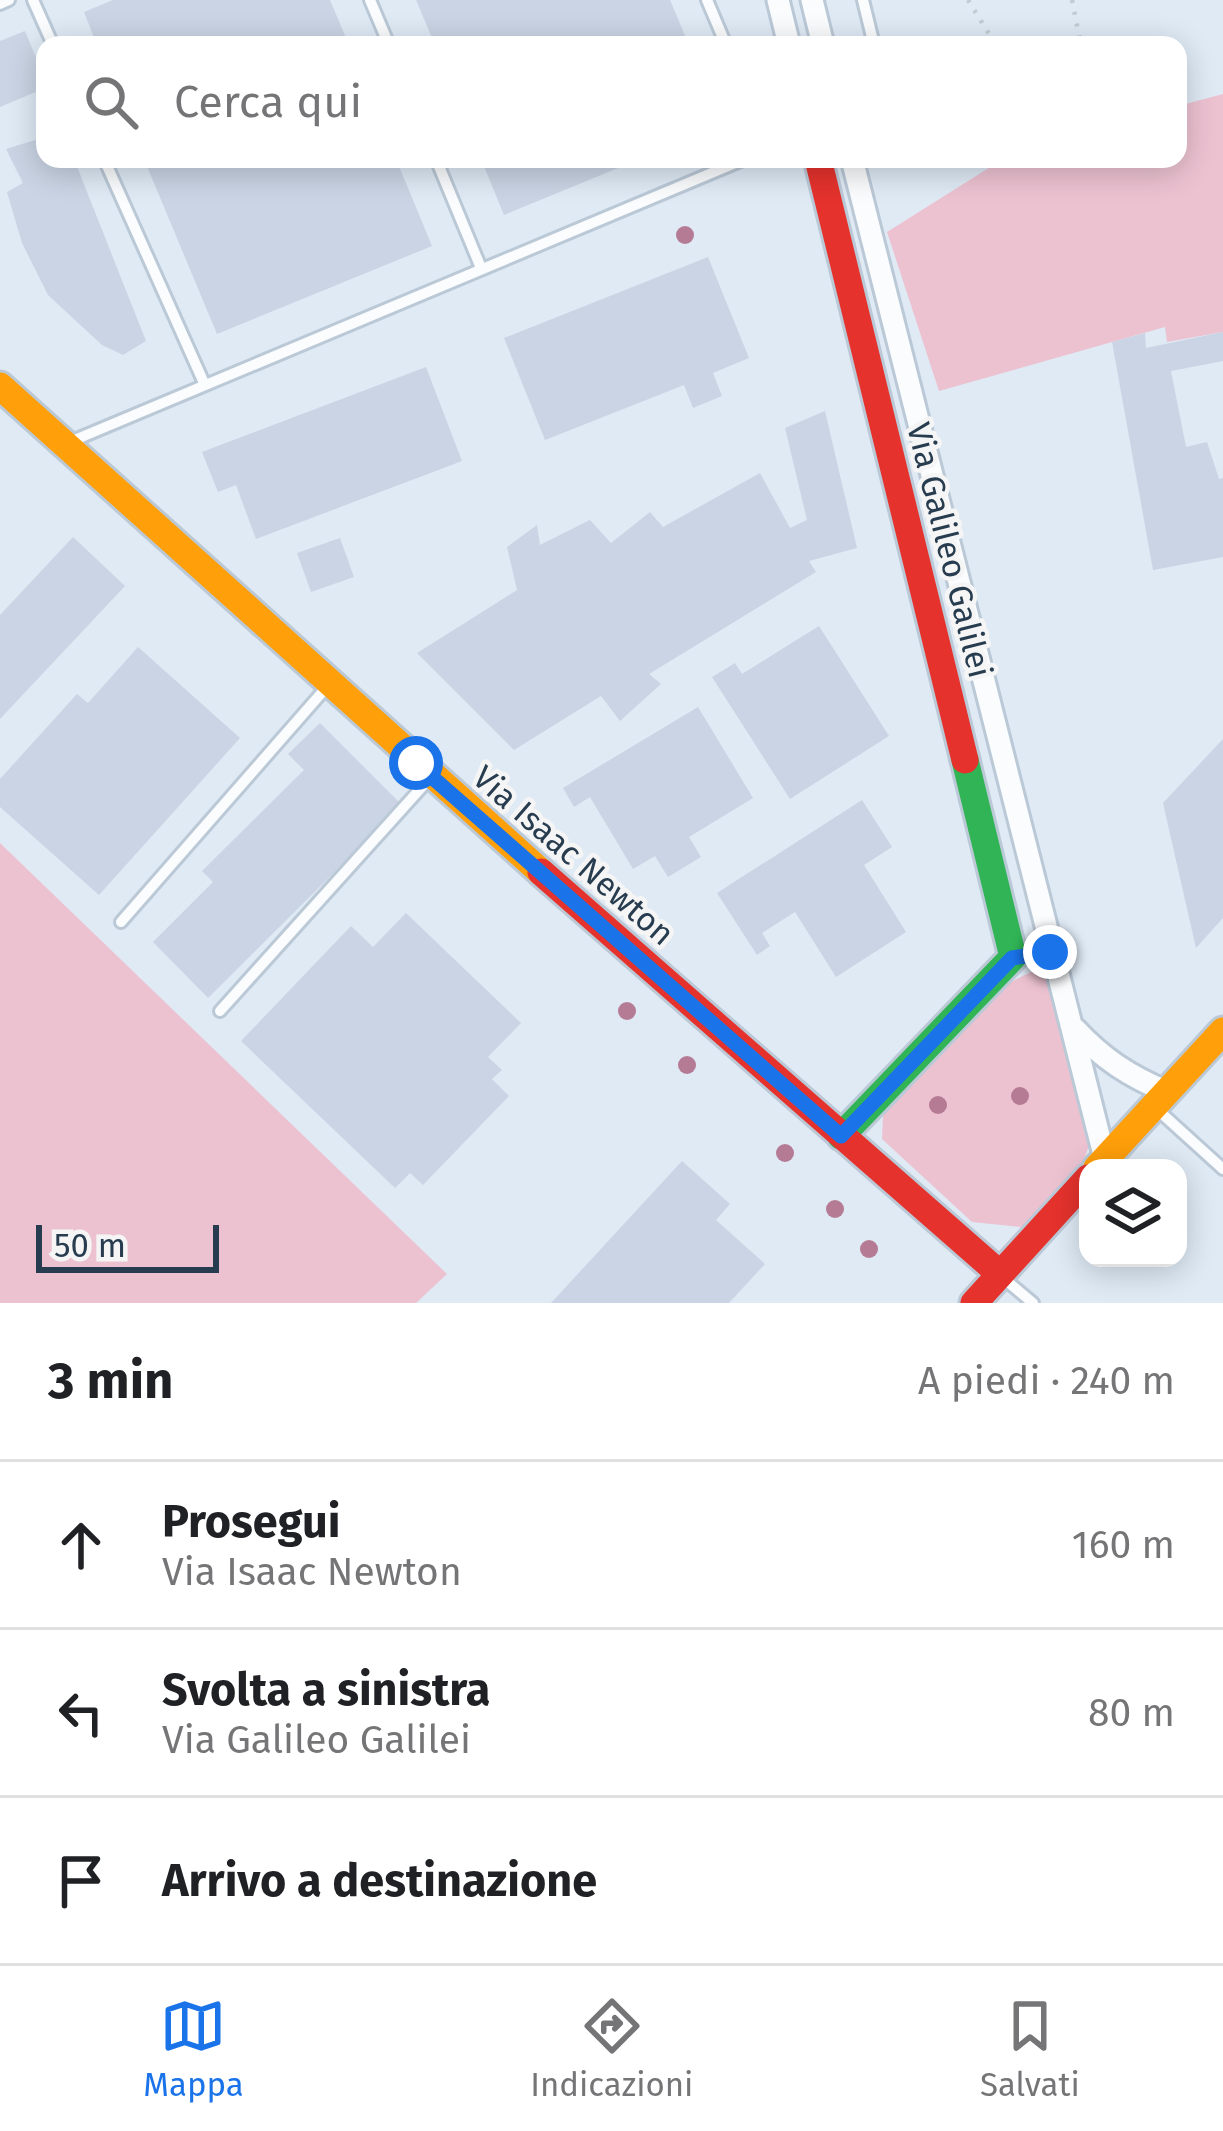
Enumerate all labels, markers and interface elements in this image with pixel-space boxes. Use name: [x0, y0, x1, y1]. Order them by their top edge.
search box: [36, 36, 1187, 168]
icon: search: [78, 69, 144, 135]
text: Cerca qui: [174, 75, 362, 129]
street label: Via Galileo Galilei: [898, 419, 1000, 682]
route start: [389, 736, 443, 790]
street label: Via Isaac Newton: [465, 757, 682, 954]
route end: [1023, 925, 1077, 979]
map controls: [1079, 1159, 1187, 1267]
button: layers: [1079, 1159, 1187, 1267]
scale bar: [36, 1219, 219, 1272]
text: 50 m: [54, 1226, 126, 1266]
text: 3 min: [48, 1350, 174, 1412]
text: A piedi · 240 m: [918, 1358, 1175, 1404]
text: Prosegui: [162, 1495, 340, 1549]
icon: ahead: [48, 1512, 114, 1578]
text: 160 m: [1072, 1522, 1175, 1568]
text: Via Isaac Newton: [162, 1549, 462, 1595]
text: Svolta a sinistra: [162, 1663, 490, 1717]
icon: left: [48, 1680, 114, 1746]
text: 80 m: [1088, 1690, 1175, 1736]
text: Via Galileo Galilei: [162, 1717, 471, 1763]
icon: arrive: [48, 1848, 114, 1914]
text: Arrivo a destinazione: [162, 1854, 597, 1908]
tab: Mappa: [143, 1993, 244, 2105]
tab: Indicazioni: [530, 1993, 693, 2105]
tab: Salvati: [980, 1993, 1080, 2105]

